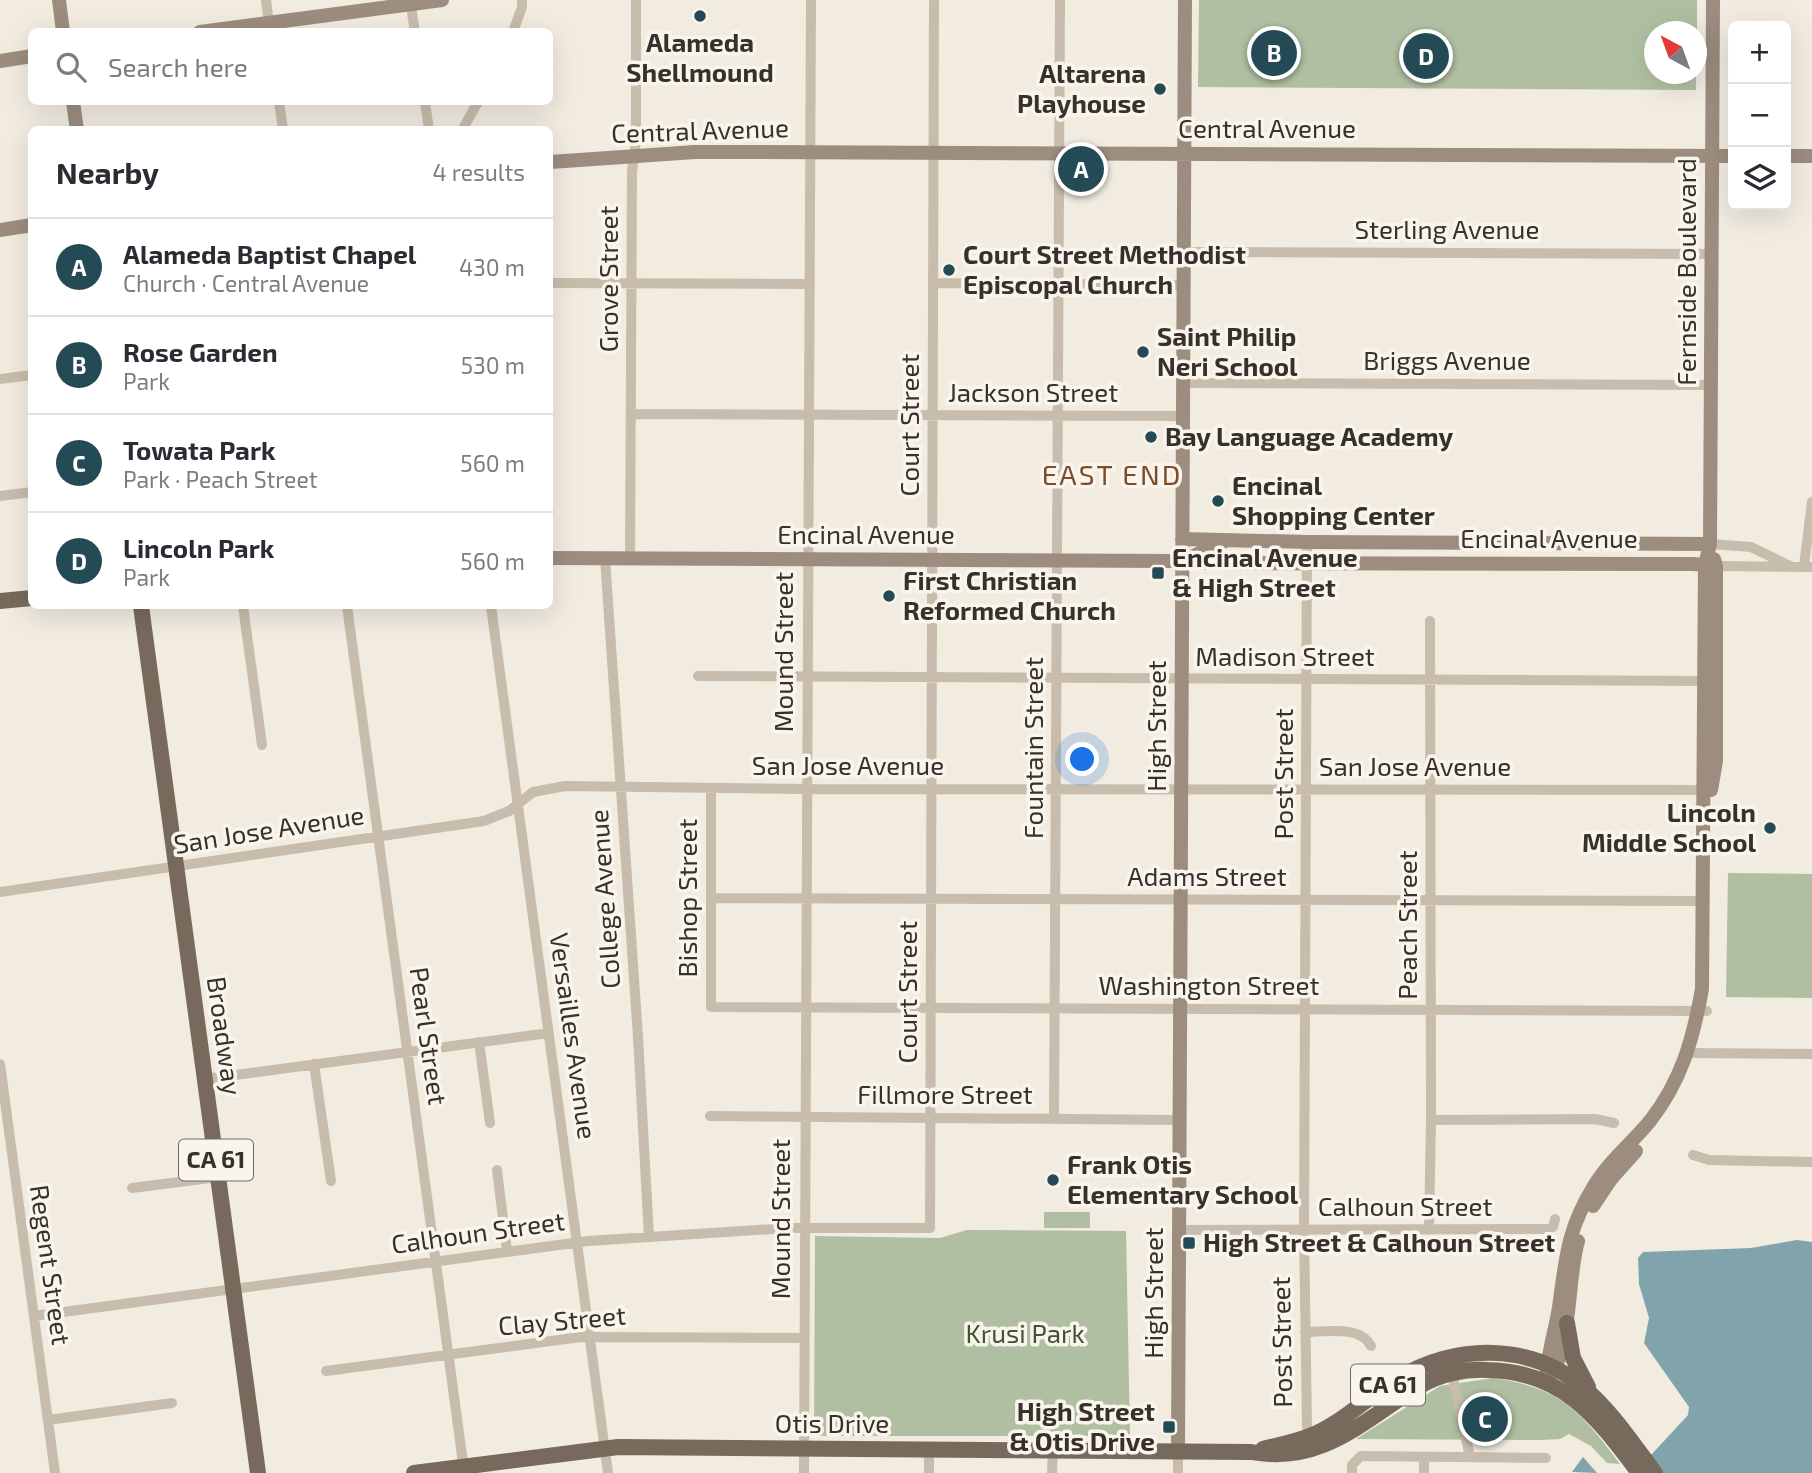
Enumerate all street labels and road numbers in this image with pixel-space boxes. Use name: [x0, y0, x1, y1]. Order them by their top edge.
street label: Central Avenue: [611, 111, 789, 148]
street label: Central Avenue: [1178, 112, 1356, 143]
street label: Fernside Boulevard: [1670, 158, 1701, 386]
street label: Grove Street: [592, 206, 623, 352]
street label: Sterling Avenue: [1355, 213, 1539, 244]
street label: Briggs Avenue: [1363, 344, 1531, 375]
street label: Court Street: [893, 354, 924, 496]
street label: Jackson Street: [948, 376, 1118, 407]
street label: Encinal Avenue: [777, 518, 955, 549]
street label: Encinal Avenue: [1460, 522, 1638, 553]
street label: Mound Street: [767, 572, 798, 732]
street label: Madison Street: [1195, 640, 1375, 671]
street label: Fountain Street: [1017, 657, 1048, 839]
street label: High Street: [1140, 660, 1171, 792]
street label: Post Street: [1267, 708, 1298, 840]
street label: San Jose Avenue: [752, 749, 944, 780]
street label: San Jose Avenue: [1319, 750, 1511, 781]
street label: San Jose Avenue: [171, 798, 366, 859]
street label: College Avenue: [582, 808, 625, 990]
street label: Bishop Street: [671, 819, 702, 977]
street label: Peach Street: [1391, 850, 1422, 1000]
street label: Adams Street: [1127, 860, 1287, 891]
street label: Court Street: [891, 921, 922, 1063]
street label: Versailles Avenue: [545, 931, 604, 1141]
street label: Pearl Street: [404, 965, 455, 1107]
street label: Washington Street: [1099, 969, 1319, 1000]
street label: Broadway: [202, 974, 249, 1097]
street label: Fillmore Street: [857, 1078, 1033, 1109]
street label: Mound Street: [764, 1139, 795, 1299]
road number: CA 61: [179, 1140, 253, 1180]
street label: Regent Street: [25, 1183, 78, 1347]
street label: Calhoun Street: [1318, 1190, 1492, 1221]
street label: Calhoun Street: [389, 1204, 567, 1259]
street label: High Street: [1137, 1227, 1168, 1359]
street label: Post Street: [1264, 1276, 1297, 1408]
street label: Clay Street: [497, 1298, 627, 1341]
road number: CA 61: [1351, 1364, 1425, 1406]
street label: Otis Drive: [775, 1407, 889, 1438]

